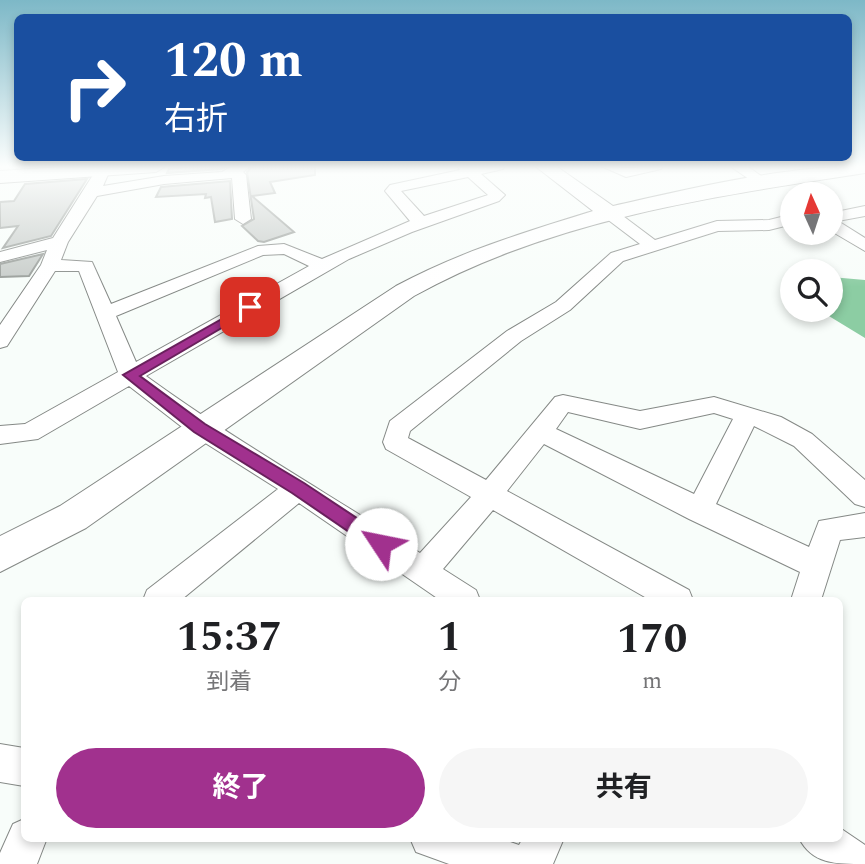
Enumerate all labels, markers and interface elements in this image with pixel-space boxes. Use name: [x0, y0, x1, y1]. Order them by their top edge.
text: 120 m: [164, 24, 303, 99]
icon: right: [49, 42, 140, 133]
text: 右折: [164, 95, 228, 144]
north arrow: [780, 182, 844, 245]
map controls: [780, 182, 843, 322]
button: search: [780, 259, 843, 322]
pin: [220, 277, 280, 337]
icon: arrive: [231, 288, 269, 326]
position arrow: [344, 507, 418, 581]
text: 15:37: [177, 606, 282, 669]
text: 1: [438, 606, 461, 669]
text: 170: [617, 608, 687, 671]
text: m: [642, 664, 662, 699]
text: 到着: [206, 665, 252, 700]
text: 分: [438, 665, 461, 700]
button: 終了: [56, 748, 425, 828]
button: 共有: [439, 748, 808, 828]

